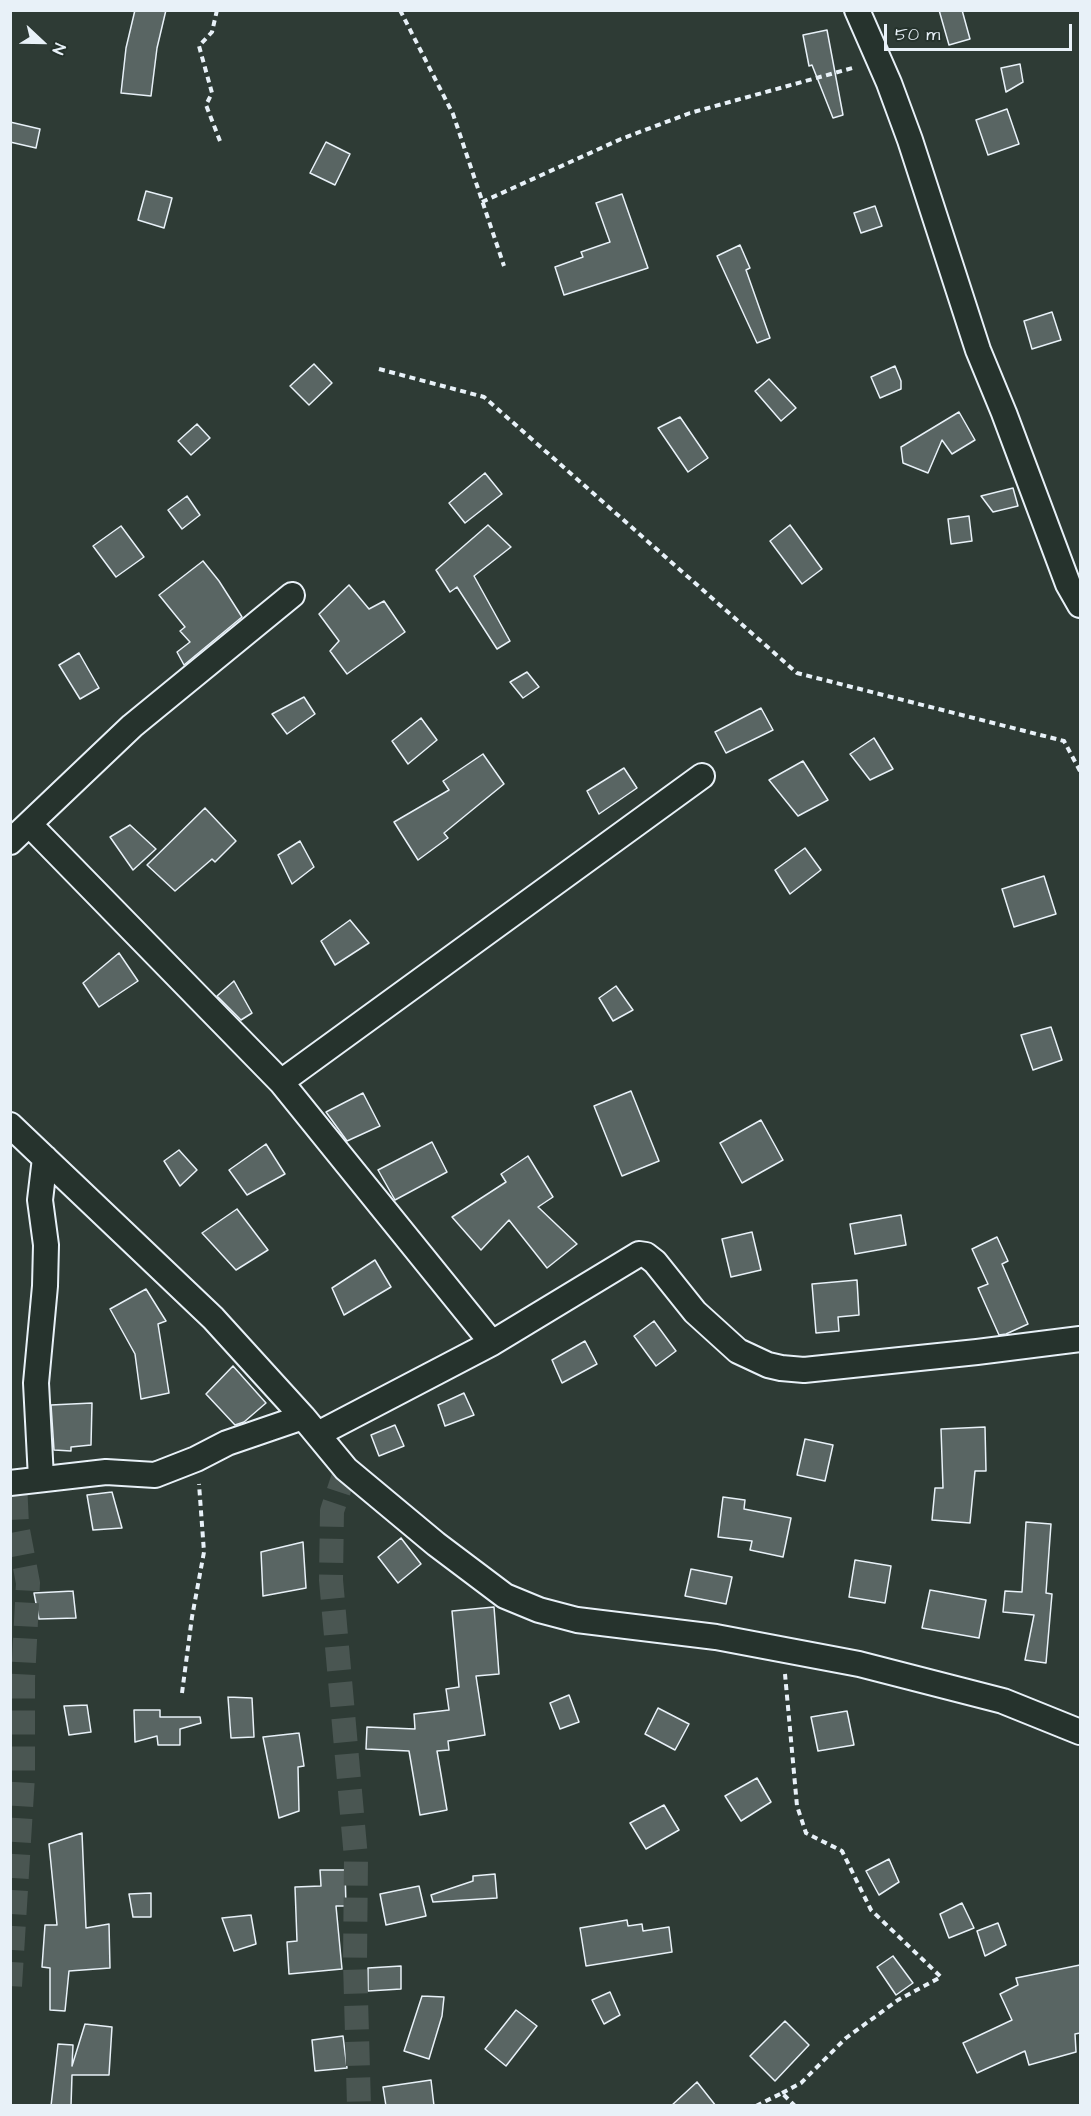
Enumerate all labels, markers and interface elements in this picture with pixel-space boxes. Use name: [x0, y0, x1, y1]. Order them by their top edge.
north arrow: [12, 12, 72, 72]
scale bar: [887, 12, 1074, 50]
text: 50 m: [895, 22, 940, 47]
text: N: [47, 40, 71, 58]

